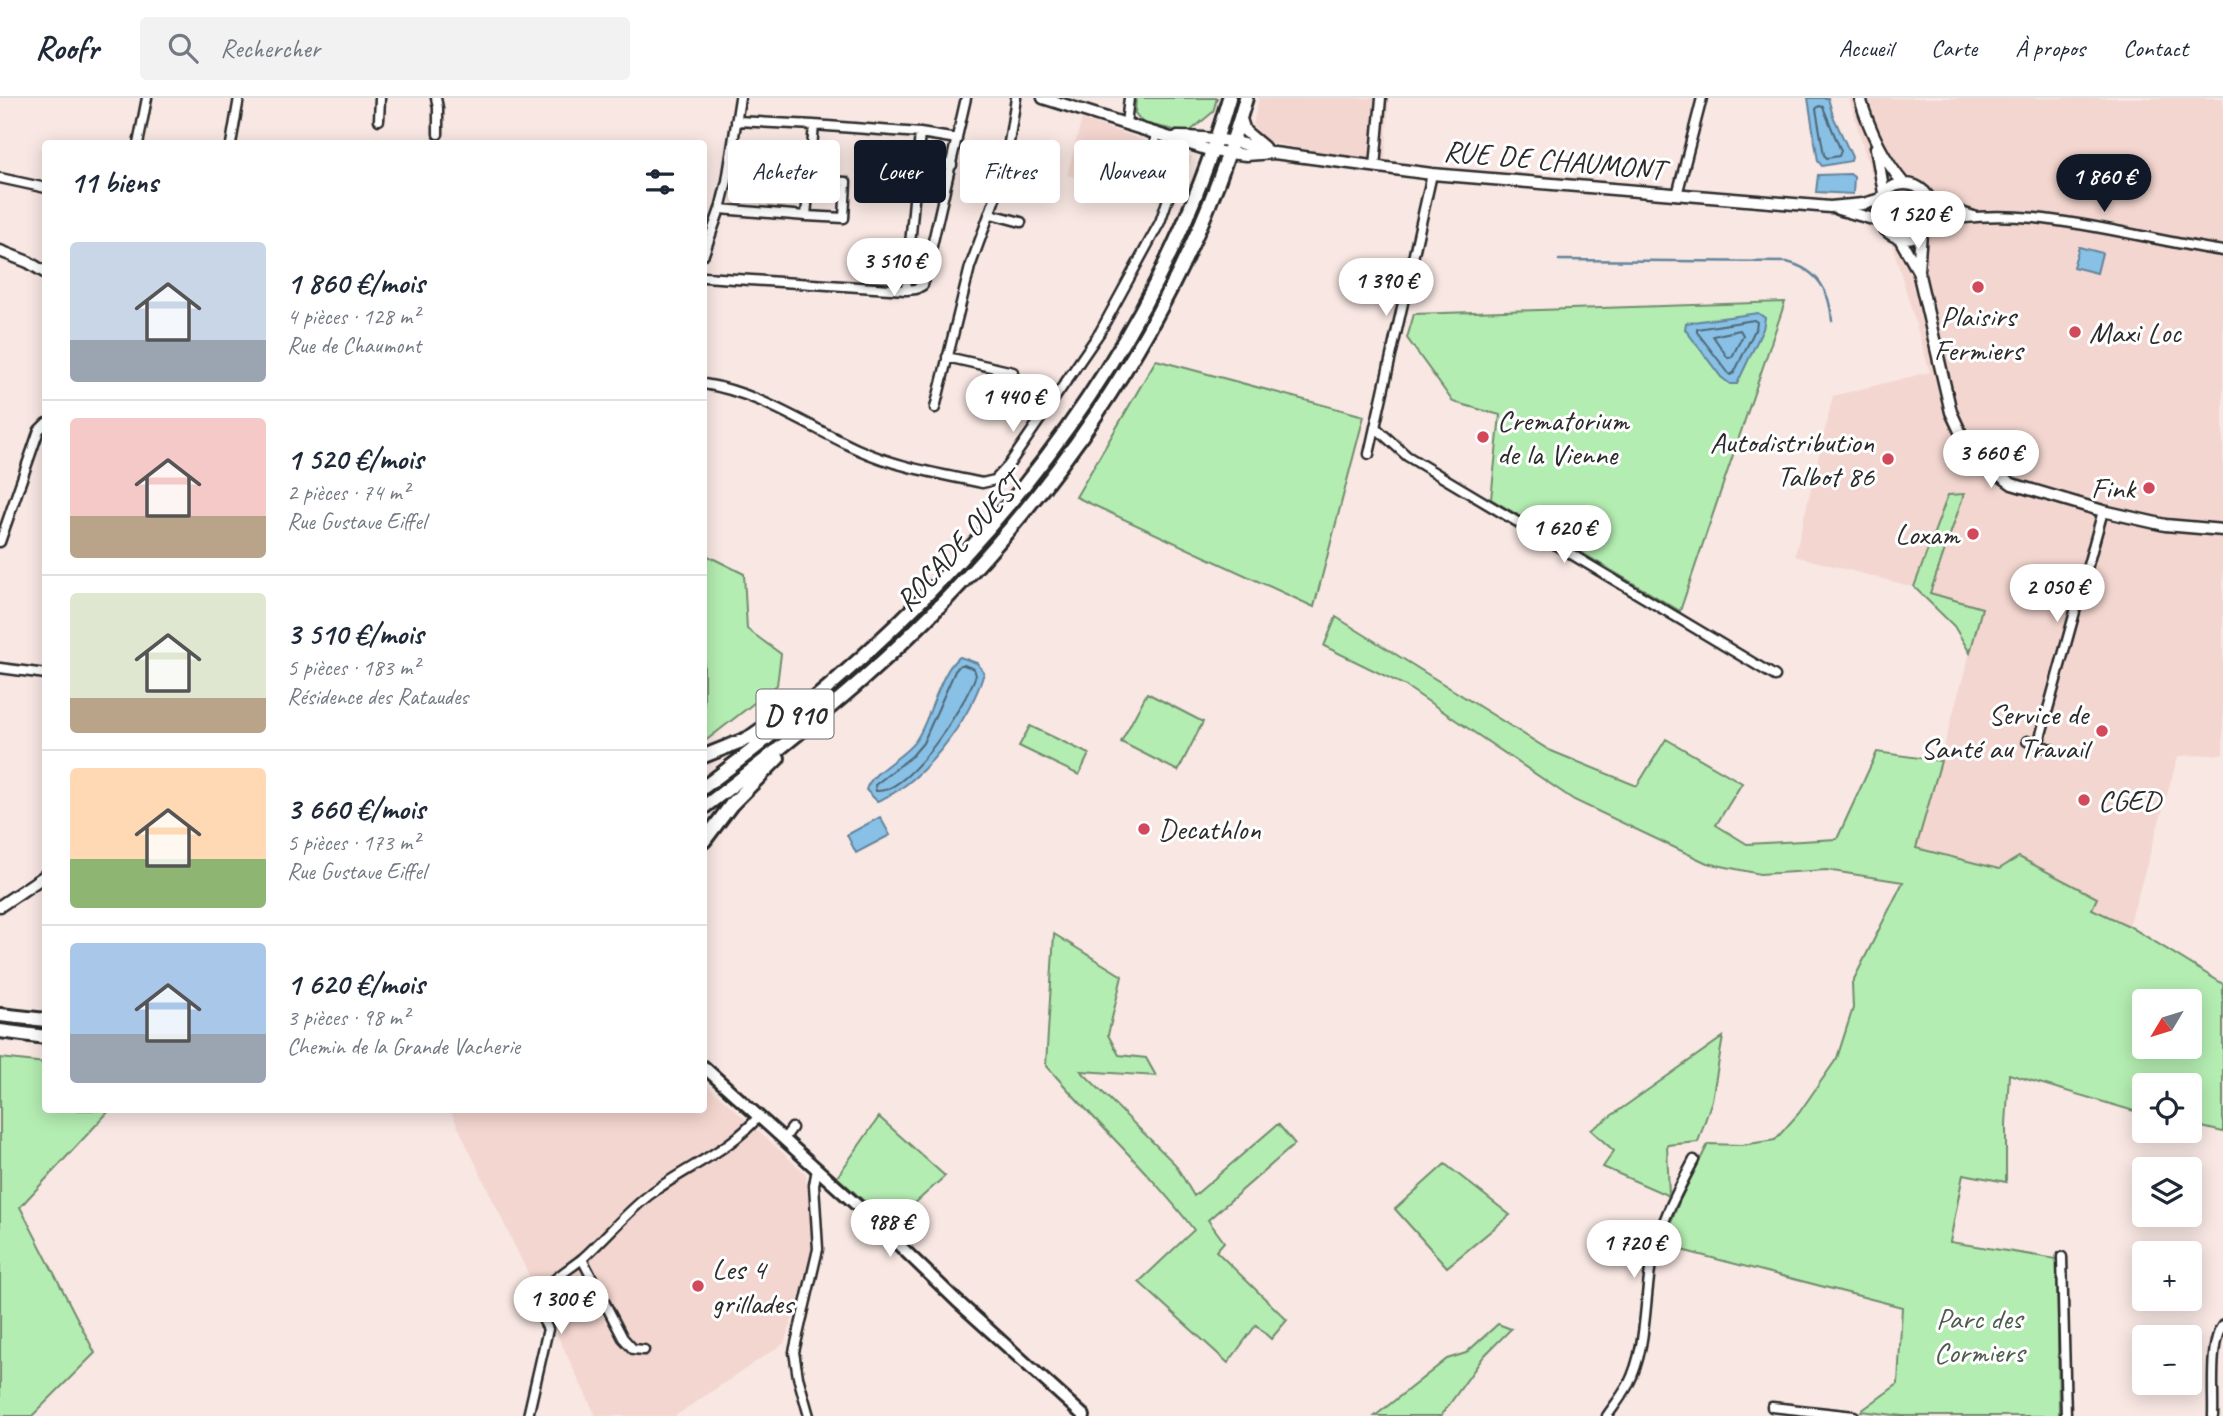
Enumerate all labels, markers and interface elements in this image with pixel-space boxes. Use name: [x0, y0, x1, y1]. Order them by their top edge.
search box: [140, 17, 630, 80]
text: Roofr: [35, 27, 98, 69]
icon: search: [164, 29, 202, 67]
text: Rechercher: [220, 32, 320, 65]
text: Accueil: [1839, 33, 1893, 63]
text: Carte: [1931, 33, 1977, 63]
text: À propos: [2015, 33, 2085, 63]
text: Contact: [2123, 33, 2188, 63]
street label: RUE DE CHAUMONT: [1442, 131, 1672, 189]
chip: Acheter: [728, 140, 840, 203]
chip: Louer: [854, 140, 946, 203]
chip: Filtres: [960, 140, 1060, 203]
chip: Nouveau: [1074, 140, 1189, 203]
pin: 1 860 €: [2039, 155, 2169, 214]
text: 1 860 €: [2072, 162, 2136, 191]
text: 11 biens: [70, 163, 158, 201]
icon: filters: [641, 163, 679, 201]
pin: 1 520 €: [1853, 192, 1983, 251]
text: 1 520 €: [1887, 199, 1949, 228]
pin: 3 510 €: [829, 238, 959, 298]
text: 3 510 €: [863, 246, 925, 275]
pin: 1 390 €: [1321, 258, 1451, 318]
text: 1 860 €/mois: [287, 264, 424, 302]
text: 1 390 €: [1355, 266, 1417, 295]
icon: home: [126, 270, 210, 354]
marker: Plaisirs Fermiers: [1970, 279, 1986, 295]
place label: Plaisirs Fermiers: [1934, 297, 2025, 369]
text: 4 pièces · 128 m²: [287, 302, 419, 331]
place label: Maxi Loc: [2089, 313, 2182, 351]
marker: Maxi Loc: [2067, 324, 2083, 340]
text: Rue de Chaumont: [287, 331, 421, 360]
pin: 1 440 €: [948, 374, 1078, 434]
text: 1 440 €: [982, 382, 1044, 411]
place label: Crematorium de la Vienne: [1497, 401, 1630, 473]
place label: Autodistribution Talbot 86: [1710, 423, 1875, 495]
marker: Crematorium de la Vienne: [1475, 429, 1491, 445]
pin: 3 660 €: [1926, 430, 2056, 490]
text: 3 660 €: [1959, 438, 2023, 467]
text: 1 520 €/mois: [287, 440, 423, 478]
icon: home: [126, 446, 210, 530]
marker: Autodistribution Talbot 86: [1880, 451, 1896, 467]
street label: ROCADE OUEST: [887, 460, 1036, 619]
place label: Fink: [2091, 469, 2137, 507]
text: 2 pièces · 74 m²: [287, 478, 409, 507]
marker: Fink: [2141, 480, 2157, 496]
pin: 1 620 €: [1499, 505, 1629, 565]
text: Rue Gustave Eiffel: [287, 507, 426, 536]
text: 1 620 €: [1532, 513, 1596, 542]
place label: Loxam: [1895, 515, 1961, 553]
marker: Loxam: [1965, 526, 1981, 542]
pin: 2 050 €: [1992, 564, 2122, 624]
text: 2 050 €: [2026, 572, 2088, 601]
text: 3 510 €/mois: [287, 615, 423, 653]
icon: home: [126, 621, 210, 705]
text: 5 pièces · 183 m²: [287, 653, 419, 682]
text: Résidence des Rataudes: [287, 682, 468, 711]
road number: D 910: [756, 690, 834, 738]
place label: Service de Santé au Travail: [1921, 695, 2093, 767]
marker: Service de Santé au Travail: [2094, 723, 2110, 739]
place label: CGED: [2098, 781, 2163, 819]
text: 3 660 €/mois: [287, 790, 425, 828]
marker: CGED: [2076, 792, 2092, 808]
icon: home: [126, 796, 210, 880]
place label: Decathlon: [1158, 810, 1261, 848]
marker: Decathlon: [1136, 821, 1152, 837]
text: 5 pièces · 173 m²: [287, 828, 419, 857]
text: Rue Gustave Eiffel: [287, 857, 426, 886]
text: 1 620 €/mois: [287, 965, 424, 1003]
icon: home: [126, 971, 210, 1055]
north arrow: [2132, 989, 2202, 1059]
map controls: [2132, 989, 2202, 1395]
text: 3 pièces · 98 m²: [287, 1003, 409, 1032]
text: Chemin de la Grande Vacherie: [287, 1032, 520, 1061]
button: locate: [2132, 1073, 2202, 1143]
button: layers: [2132, 1157, 2202, 1227]
pin: 988 €: [841, 1200, 939, 1259]
text: 988 €: [867, 1207, 913, 1236]
pin: 1 720 €: [1569, 1220, 1699, 1280]
text: 1 720 €: [1603, 1228, 1665, 1257]
button: +: [2132, 1241, 2202, 1311]
place label: Les 4 grillades: [712, 1250, 796, 1322]
pin: 1 300 €: [496, 1276, 626, 1336]
marker: Les 4 grillades: [690, 1278, 706, 1294]
text: 1 300 €: [530, 1284, 592, 1313]
park label: Parc des Cormiers: [1934, 1299, 2027, 1371]
button: −: [2132, 1325, 2202, 1395]

